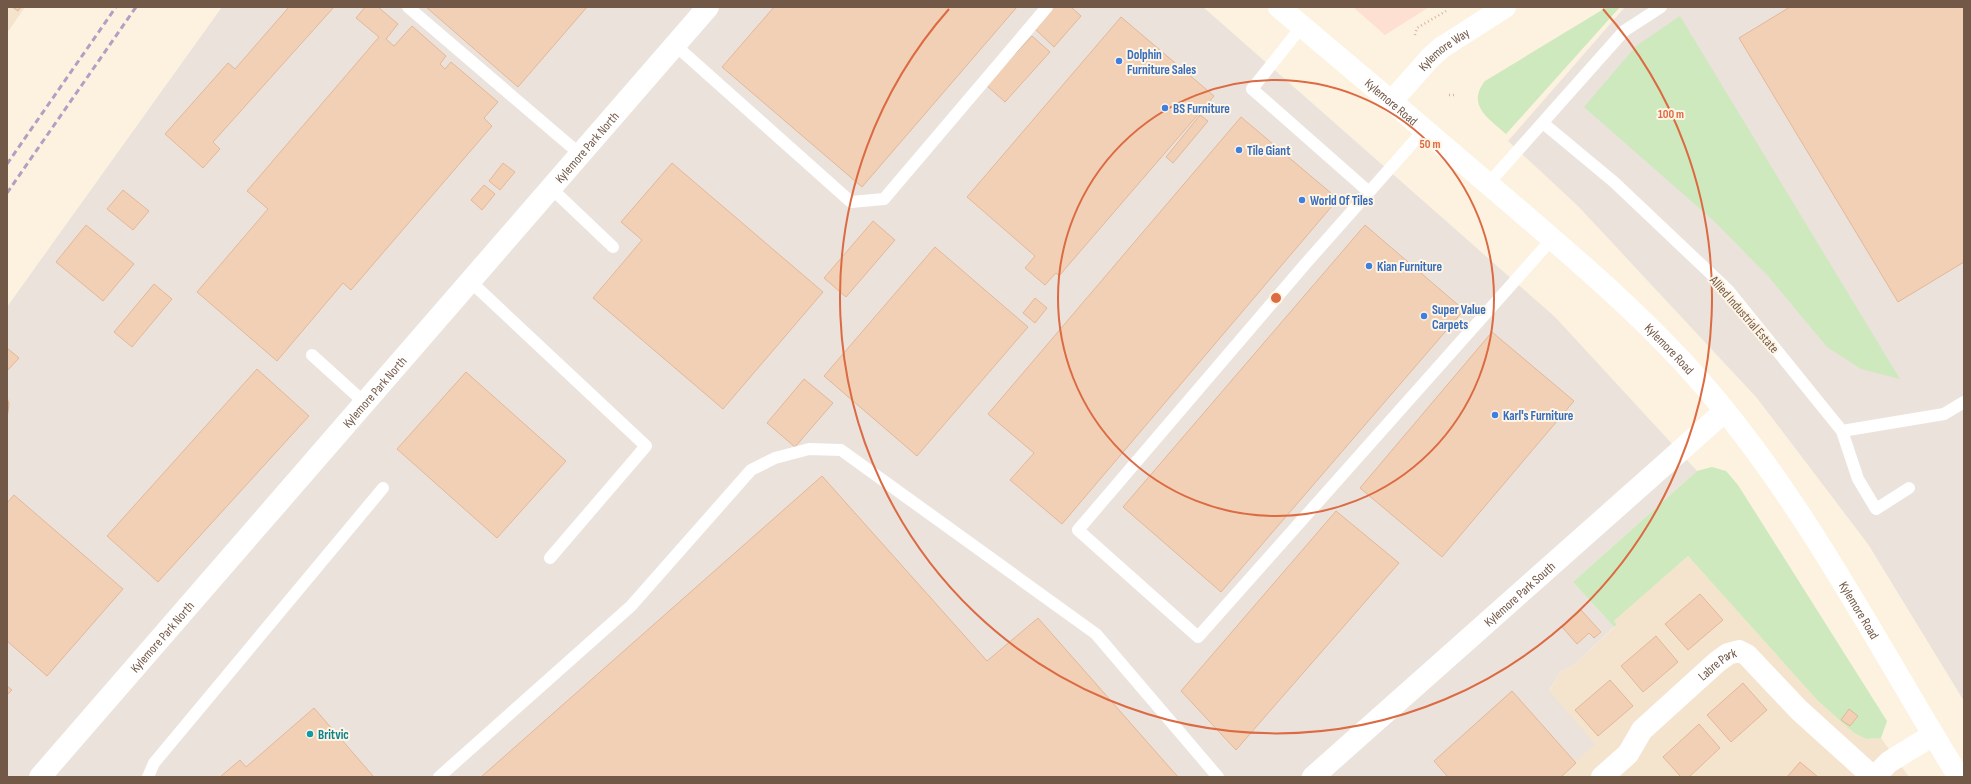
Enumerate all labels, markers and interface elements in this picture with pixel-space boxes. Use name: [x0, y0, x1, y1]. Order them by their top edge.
street label: Kylemore Way: [1415, 25, 1473, 75]
place label: Dolphin Furniture Sales: [1127, 47, 1196, 78]
marker: Dolphin Furniture Sales: [1114, 56, 1124, 66]
street label: Kylemore Road: [1361, 75, 1421, 129]
place label: BS Furniture: [1173, 101, 1230, 117]
marker: BS Furniture: [1160, 103, 1170, 113]
text: 100 m: [1658, 107, 1684, 122]
street label: Kylemore Park North: [552, 109, 623, 187]
text: 50 m: [1420, 137, 1440, 152]
place label: Tile Giant: [1247, 143, 1291, 159]
marker: Tile Giant: [1234, 145, 1244, 155]
place label: World Of Tiles: [1310, 193, 1373, 209]
marker: World Of Tiles: [1297, 195, 1307, 205]
place label: Kian Furniture: [1377, 259, 1442, 275]
marker: Kian Furniture: [1364, 261, 1374, 271]
street label: Allied Industrial Estate: [1706, 272, 1782, 357]
centre of rings: [1269, 291, 1283, 305]
place label: Super Value Carpets: [1432, 302, 1486, 333]
marker: Super Value Carpets: [1419, 311, 1429, 321]
street label: Kylemore Road: [1641, 320, 1697, 378]
street label: Kylemore Park North: [340, 353, 410, 431]
place label: Karl's Furniture: [1503, 408, 1574, 424]
marker: Karl's Furniture: [1490, 410, 1500, 420]
street label: Kylemore Park South: [1481, 559, 1559, 630]
street label: Kylemore Road: [1835, 579, 1882, 642]
street label: Kylemore Park North: [127, 598, 198, 676]
street label: Labre Park: [1695, 645, 1738, 684]
place label: Britvic: [318, 727, 349, 743]
marker: Britvic: [305, 729, 315, 739]

